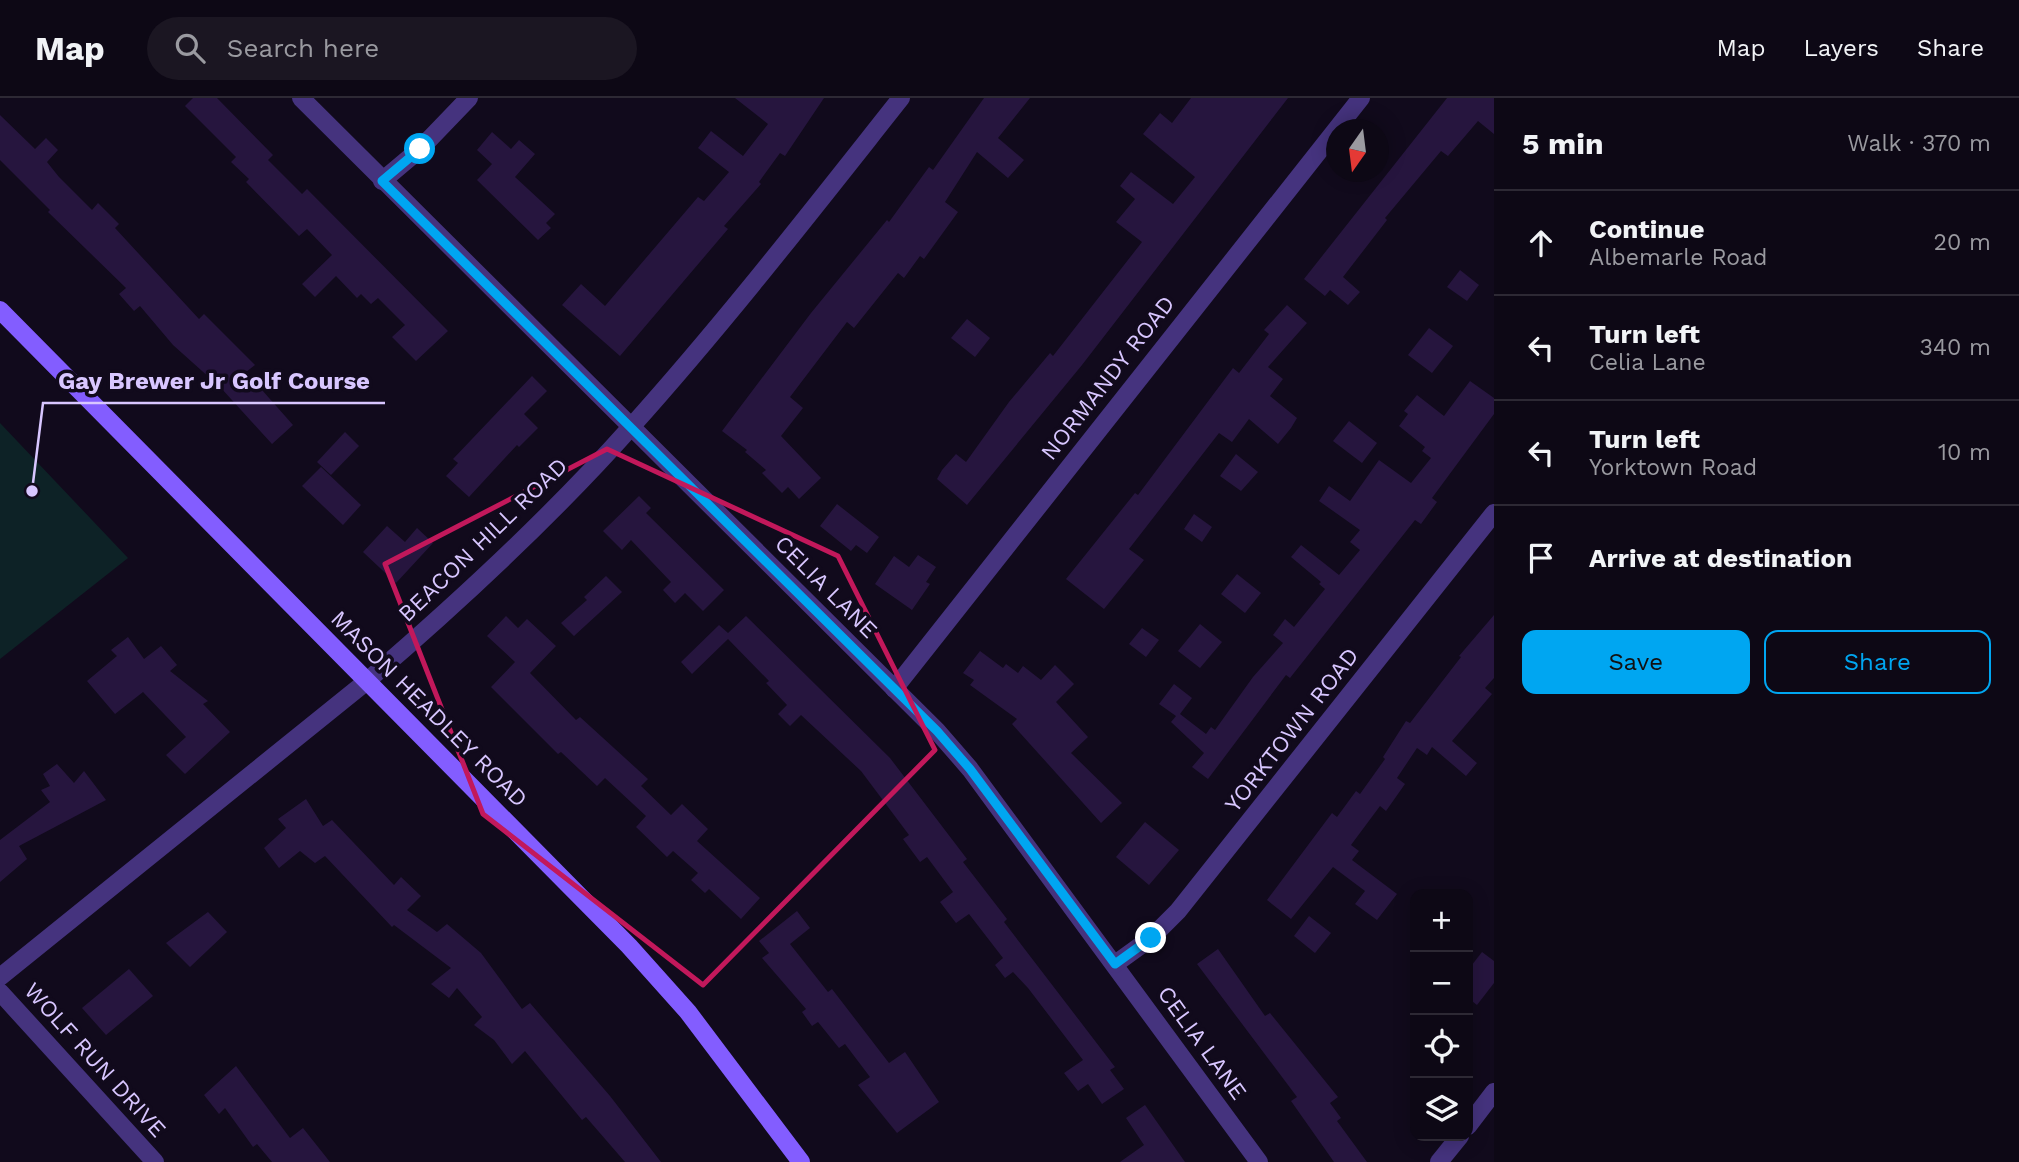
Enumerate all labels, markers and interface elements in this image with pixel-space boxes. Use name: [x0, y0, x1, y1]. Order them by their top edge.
search box: [147, 17, 637, 80]
text: Map: [35, 29, 105, 68]
icon: search: [171, 29, 209, 67]
text: Search here: [227, 33, 379, 63]
text: Map: [1717, 34, 1765, 62]
text: Layers: [1803, 34, 1879, 62]
text: Share: [1917, 34, 1984, 62]
north arrow: [1326, 119, 1389, 182]
text: 5 min: [1522, 126, 1604, 161]
text: Walk · 370 m: [1847, 130, 1991, 157]
route start: [404, 133, 435, 164]
text: Continue: [1589, 214, 1705, 244]
icon: ahead: [1522, 224, 1560, 262]
text: 20 m: [1934, 229, 1991, 256]
text: Albemarle Road: [1589, 244, 1768, 271]
street label: NORMANDY ROAD: [1036, 291, 1180, 465]
text: Turn left: [1589, 319, 1700, 349]
icon: left: [1522, 329, 1560, 367]
text: 340 m: [1919, 334, 1991, 361]
text: Celia Lane: [1589, 349, 1706, 376]
callout: Gay Brewer Jr Golf Course: [43, 358, 385, 403]
text: Gay Brewer Jr Golf Course: [58, 367, 370, 395]
text: Turn left: [1589, 424, 1700, 454]
icon: left: [1522, 434, 1560, 472]
text: 10 m: [1938, 439, 1991, 466]
street label: BEACON HILL ROAD: [393, 452, 573, 628]
text: Yorktown Road: [1589, 454, 1757, 481]
street label: CELIA LANE: [769, 530, 883, 644]
icon: arrive: [1522, 539, 1560, 577]
text: Arrive at destination: [1589, 543, 1852, 573]
street label: MASON HEADLEY ROAD: [325, 605, 533, 813]
button: Save: [1522, 630, 1750, 694]
button: Share: [1764, 630, 1991, 694]
street label: YORKTOWN ROAD: [1219, 642, 1365, 818]
map controls: [1410, 889, 1473, 1141]
button: +: [1410, 889, 1473, 952]
route end: [1135, 922, 1166, 953]
button: −: [1410, 952, 1473, 1015]
street label: WOLF RUN DRIVE: [18, 977, 172, 1143]
street label: CELIA LANE: [1152, 981, 1252, 1105]
button: locate: [1410, 1015, 1473, 1078]
button: layers: [1410, 1078, 1473, 1141]

